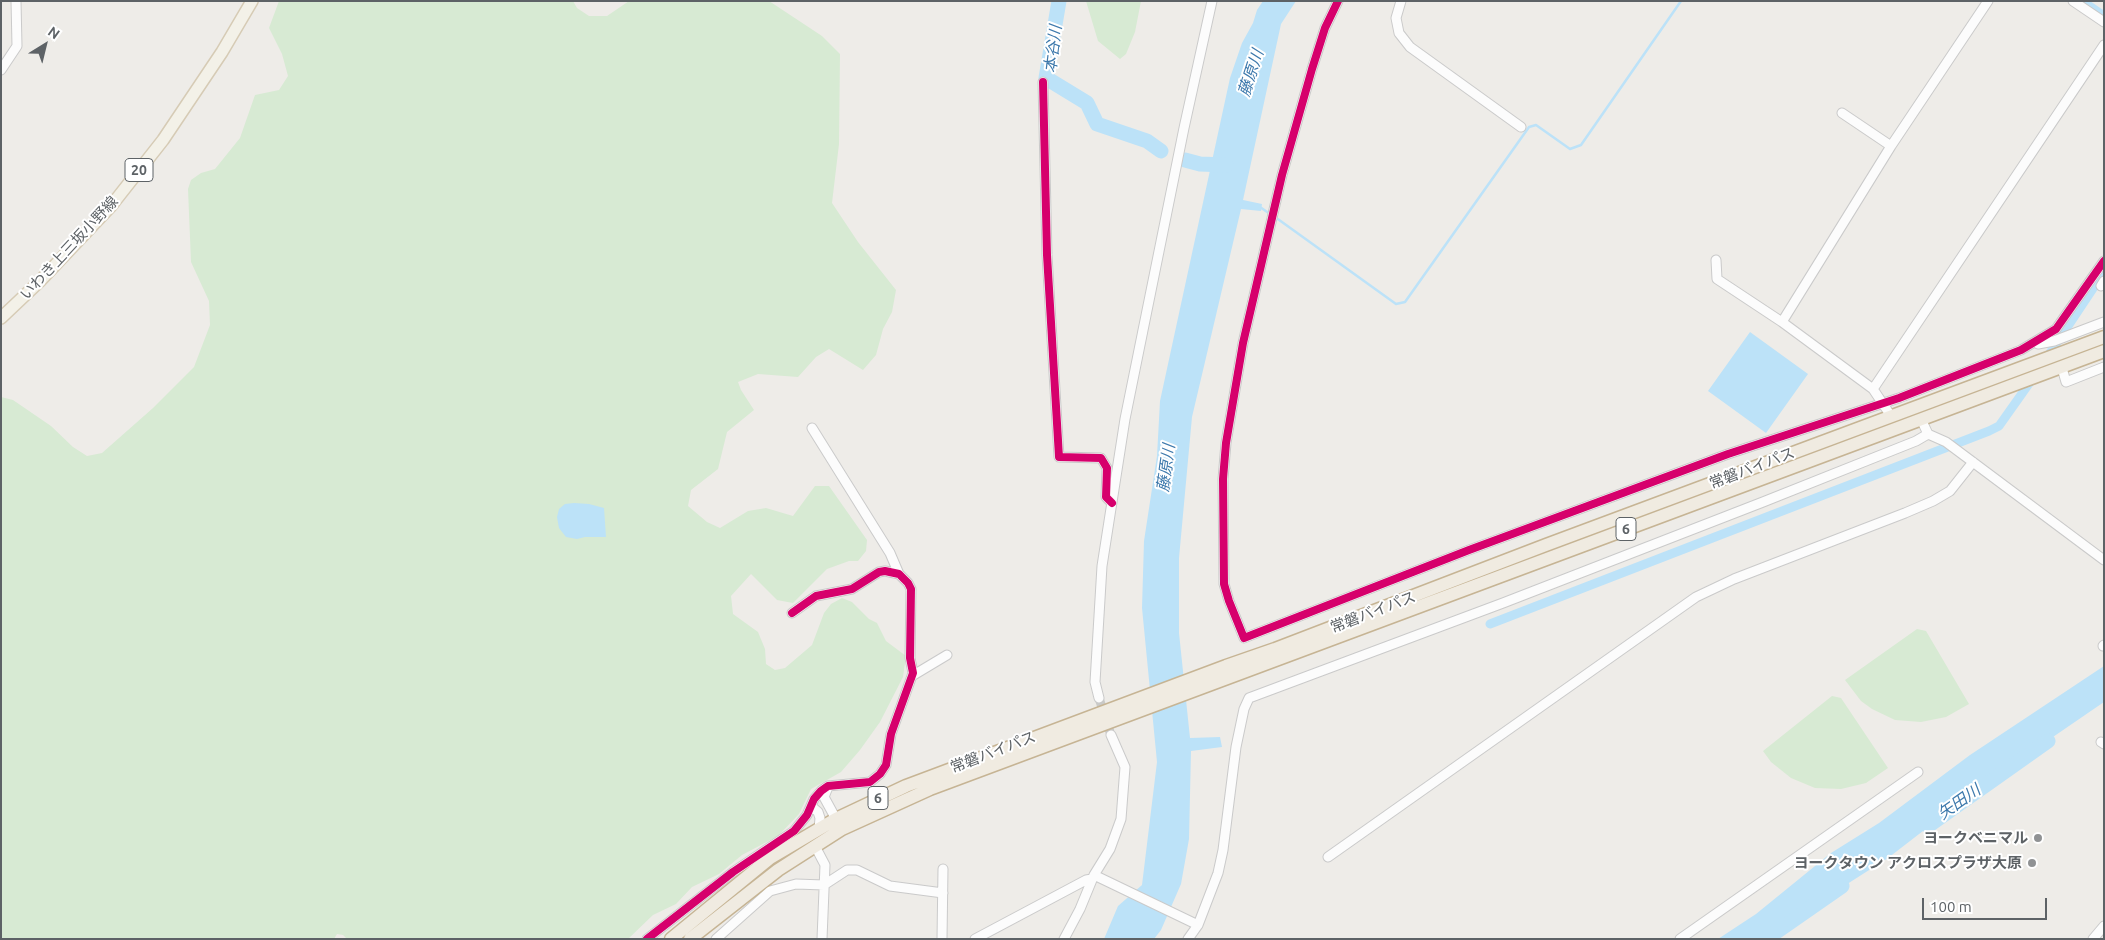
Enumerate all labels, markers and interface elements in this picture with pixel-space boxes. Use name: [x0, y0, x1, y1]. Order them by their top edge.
north arrow: [20, 20, 70, 70]
text: N: [45, 23, 63, 42]
water label: 本谷川: [1041, 24, 1065, 74]
water label: 藤原川: [1234, 47, 1268, 99]
road number: 20: [125, 158, 153, 182]
street label: いわき上三坂小野線: [16, 192, 122, 304]
water label: 藤原川: [1153, 443, 1179, 493]
street label: 常磐バイパス: [1707, 443, 1797, 493]
road number: 6: [1616, 518, 1636, 540]
street label: 常磐バイパス: [1328, 587, 1418, 637]
street label: 常磐バイパス: [948, 727, 1038, 777]
water label: 矢田川: [1934, 780, 1984, 824]
road number: 6: [868, 786, 888, 810]
place label: ヨークベニマル: [1923, 829, 2028, 847]
marker: ヨークベニマル: [2032, 832, 2044, 844]
place label: ヨークタウン アクロスプラザ大原: [1793, 854, 2022, 872]
marker: ヨークタウン アクロスプラザ大原: [2026, 857, 2038, 869]
scale bar: [1925, 888, 2050, 920]
text: 100 m: [1930, 898, 1972, 915]

